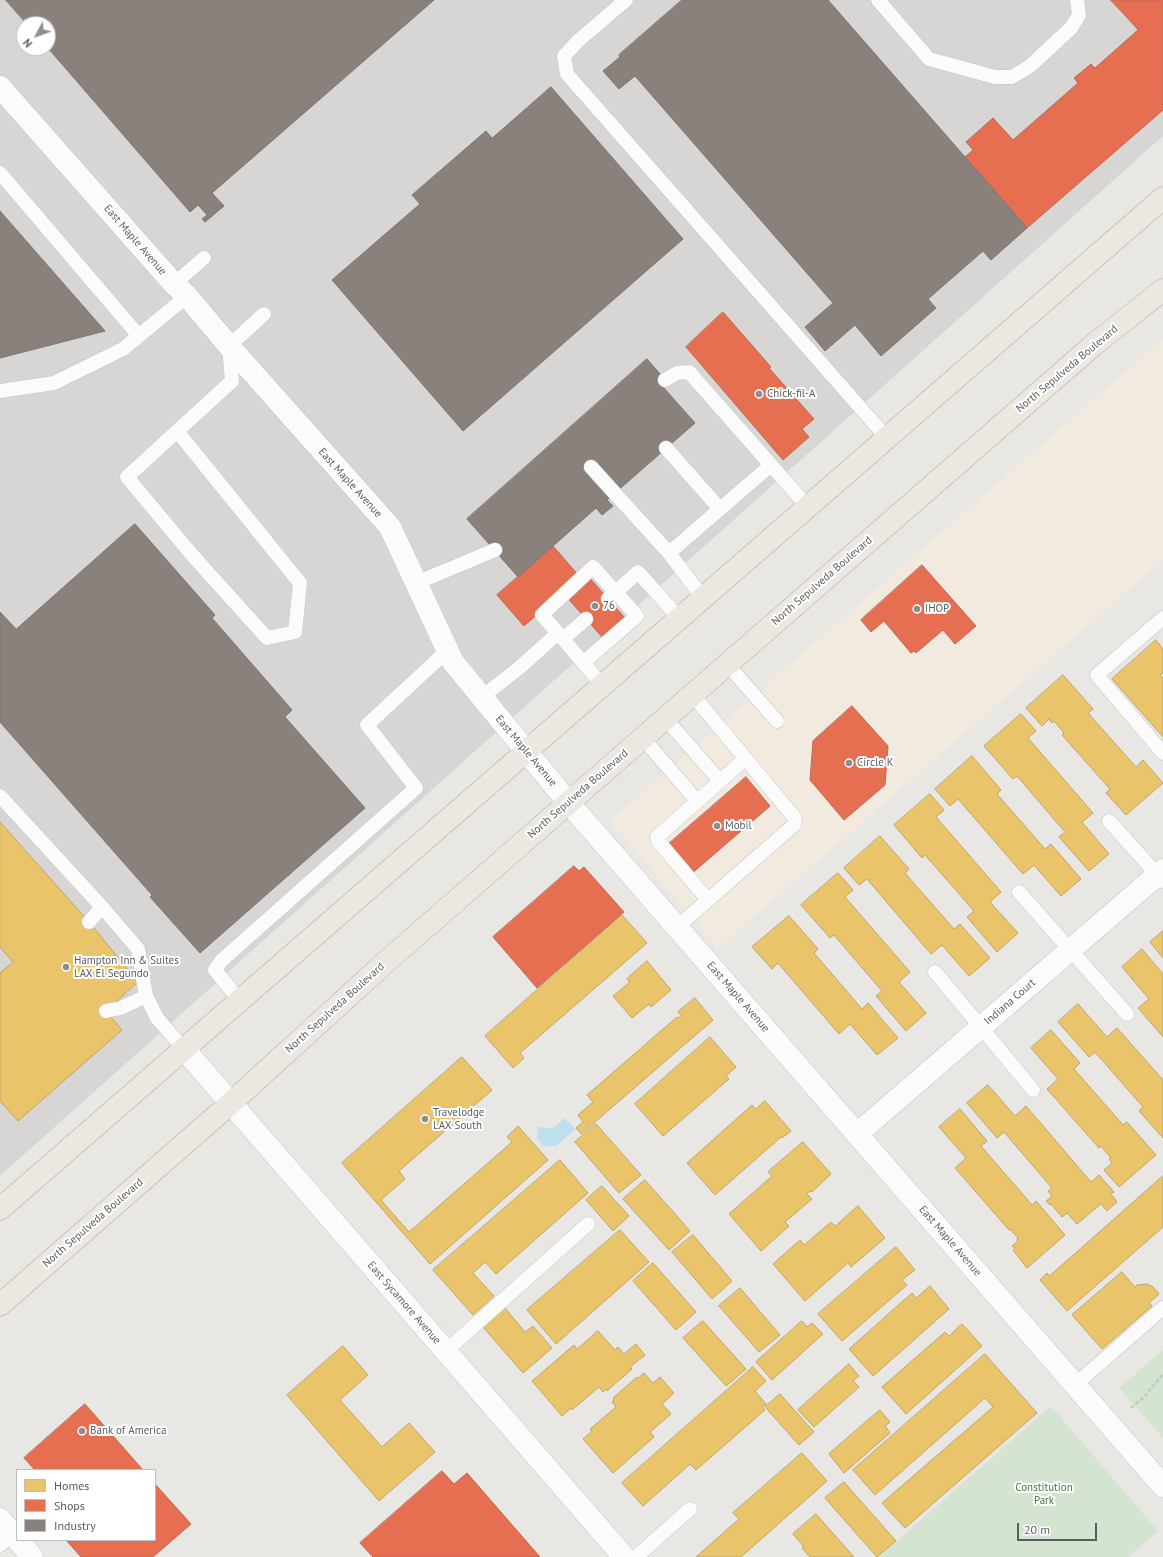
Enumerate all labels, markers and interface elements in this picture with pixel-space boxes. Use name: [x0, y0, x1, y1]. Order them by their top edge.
north arrow: [16, 16, 56, 56]
text: N: [20, 36, 35, 51]
street label: East Maple Avenue: [101, 202, 169, 278]
street label: North Sepulveda Boulevard: [1013, 323, 1121, 415]
place label: Chick-fil-A: [767, 387, 815, 401]
marker: Chick-fil-A: [754, 389, 764, 399]
street label: East Maple Avenue: [315, 446, 385, 520]
street label: North Sepulveda Boulevard: [769, 534, 875, 628]
place label: 76: [603, 599, 615, 613]
marker: 76: [590, 601, 600, 611]
place label: IHOP: [925, 602, 949, 616]
marker: IHOP: [912, 604, 922, 614]
street label: East Maple Avenue: [492, 713, 560, 789]
street label: North Sepulveda Boulevard: [525, 747, 631, 841]
place label: Circle K: [857, 756, 893, 770]
marker: Circle K: [844, 758, 854, 768]
place label: Mobil: [725, 819, 752, 833]
marker: Mobil: [712, 821, 722, 831]
place label: Hampton Inn & Suites LAX El Segundo: [74, 954, 179, 980]
street label: East Maple Avenue: [704, 959, 772, 1035]
street label: North Sepulveda Boulevard: [283, 960, 387, 1056]
marker: Hampton Inn & Suites LAX El Segundo: [61, 962, 71, 972]
street label: Indiana Court: [982, 976, 1038, 1028]
place label: Travelodge LAX South: [433, 1106, 484, 1132]
marker: Travelodge LAX South: [420, 1114, 430, 1124]
street label: North Sepulveda Boulevard: [40, 1176, 146, 1270]
street label: East Maple Avenue: [916, 1203, 984, 1279]
street label: East Sycamore Avenue: [364, 1259, 444, 1347]
place label: Bank of America: [90, 1424, 166, 1438]
marker: Bank of America: [77, 1426, 87, 1436]
legend: [16, 1469, 156, 1541]
text: Homes: [54, 1478, 89, 1493]
park label: Constitution Park: [1015, 1481, 1073, 1507]
text: Shops: [54, 1498, 85, 1513]
scale bar: [1019, 1515, 1099, 1541]
text: Industry: [54, 1518, 96, 1533]
text: 20 m: [1024, 1522, 1050, 1537]

